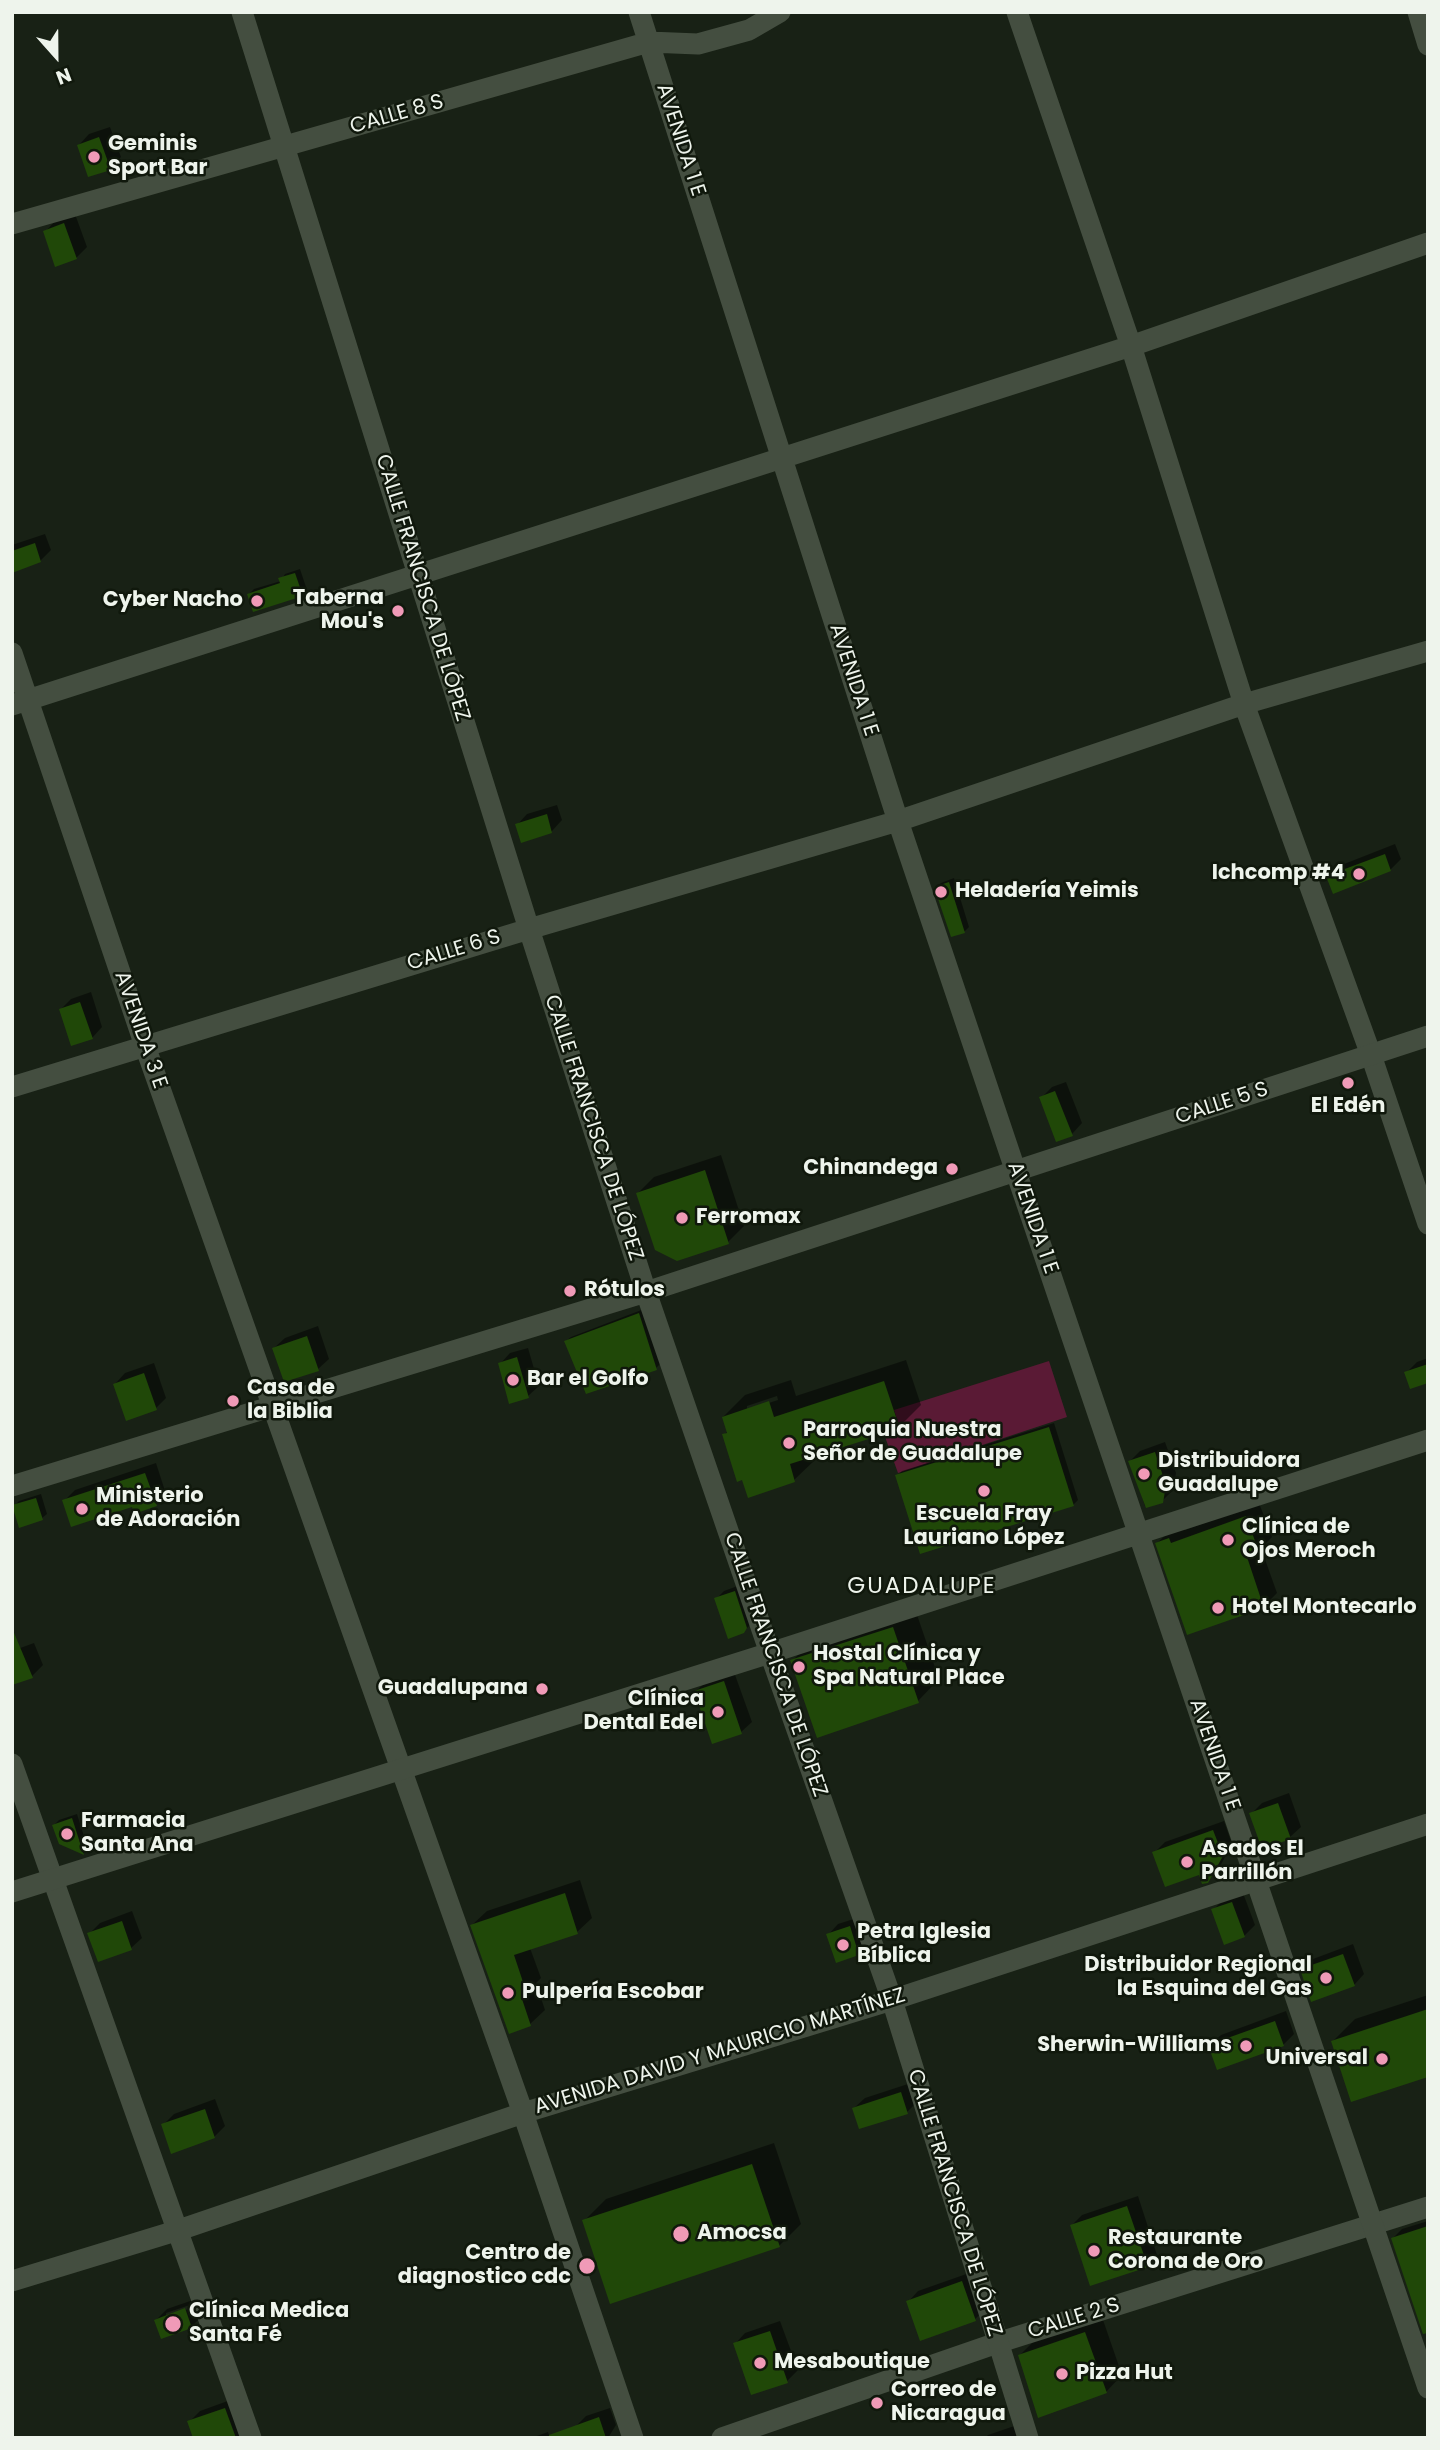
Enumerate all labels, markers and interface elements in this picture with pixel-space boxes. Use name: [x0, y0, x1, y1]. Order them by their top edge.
north arrow: [21, 21, 91, 91]
text: N: [52, 61, 75, 91]
street label: AVENIDA 1 E: [650, 81, 710, 199]
street label: CALLE 8 S: [347, 90, 447, 140]
place label: Geminis Sport Bar: [108, 132, 208, 182]
marker: Geminis Sport Bar: [86, 149, 102, 165]
street label: CALLE FRANCISCA DE LÓPEZ: [369, 451, 475, 725]
place label: Taberna Mou's: [293, 586, 384, 636]
place label: Cyber Nacho: [103, 588, 243, 614]
marker: Cyber Nacho: [249, 593, 265, 609]
marker: Taberna Mou's: [390, 603, 406, 619]
street label: AVENIDA 1 E: [823, 621, 883, 739]
place label: Ichcomp #4: [1212, 861, 1345, 887]
marker: Ichcomp #4: [1351, 866, 1367, 882]
place label: Heladería Yeimis: [955, 879, 1139, 905]
marker: Heladería Yeimis: [933, 884, 949, 900]
street label: CALLE 6 S: [404, 925, 504, 977]
street label: AVENIDA 3 E: [108, 968, 172, 1092]
street label: CALLE FRANCISCA DE LÓPEZ: [538, 992, 648, 1264]
marker: El Edén: [1340, 1075, 1356, 1091]
street label: CALLE 5 S: [1172, 1077, 1272, 1131]
place label: El Edén: [1311, 1094, 1385, 1120]
place label: Chinandega: [803, 1156, 938, 1182]
street label: AVENIDA 1 E: [1001, 1159, 1063, 1277]
marker: Chinandega: [944, 1161, 960, 1177]
place label: Ferromax: [696, 1205, 801, 1231]
marker: Ferromax: [674, 1210, 690, 1226]
place label: Rótulos: [584, 1278, 665, 1304]
marker: Rótulos: [562, 1283, 578, 1299]
place label: Bar el Golfo: [527, 1367, 649, 1393]
marker: Bar el Golfo: [505, 1372, 521, 1388]
place label: Casa de la Biblia: [247, 1376, 335, 1426]
marker: Casa de la Biblia: [225, 1393, 241, 1409]
place label: Parroquia Nuestra Señor de Guadalupe: [803, 1418, 1022, 1468]
marker: Parroquia Nuestra Señor de Guadalupe: [781, 1435, 797, 1451]
place label: Distribuidora Guadalupe: [1158, 1449, 1300, 1499]
marker: Distribuidora Guadalupe: [1136, 1466, 1152, 1482]
marker: Escuela Fray Lauriano López: [976, 1483, 992, 1499]
place label: Ministerio de Adoración: [96, 1484, 240, 1534]
marker: Ministerio de Adoración: [74, 1501, 90, 1517]
place label: Escuela Fray Lauriano López: [904, 1502, 1064, 1552]
place label: Clínica de Ojos Meroch: [1242, 1515, 1376, 1565]
street label: CALLE FRANCISCA DE LÓPEZ: [718, 1530, 832, 1800]
marker: Clínica de Ojos Meroch: [1220, 1532, 1236, 1548]
district label: GUADALUPE: [848, 1573, 996, 1601]
place label: Hotel Montecarlo: [1232, 1595, 1417, 1621]
marker: Hotel Montecarlo: [1210, 1600, 1226, 1616]
place label: Hostal Clínica y Spa Natural Place: [813, 1642, 1005, 1692]
marker: Hostal Clínica y Spa Natural Place: [791, 1659, 807, 1675]
place label: Guadalupana: [378, 1676, 528, 1702]
marker: Guadalupana: [534, 1681, 550, 1697]
place label: Clínica Dental Edel: [583, 1687, 704, 1737]
street label: AVENIDA 1 E: [1183, 1696, 1245, 1814]
marker: Clínica Dental Edel: [710, 1704, 726, 1720]
place label: Farmacia Santa Ana: [81, 1809, 193, 1859]
marker: Farmacia Santa Ana: [59, 1826, 75, 1842]
place label: Asados El Parrillón: [1201, 1837, 1304, 1887]
marker: Asados El Parrillón: [1179, 1854, 1195, 1870]
place label: Petra Iglesia Bíblica: [857, 1920, 991, 1970]
marker: Petra Iglesia Bíblica: [835, 1937, 851, 1953]
place label: Distribuidor Regional la Esquina del Gas: [1084, 1953, 1312, 2003]
marker: Distribuidor Regional la Esquina del Gas: [1318, 1970, 1334, 1986]
place label: Pulpería Escobar: [522, 1980, 704, 2006]
street label: AVENIDA DAVID Y MAURICIO MARTÍNEZ: [531, 1983, 909, 2121]
marker: Pulpería Escobar: [500, 1985, 516, 2001]
place label: Sherwin-Williams: [1037, 2033, 1232, 2059]
marker: Sherwin-Williams: [1238, 2038, 1254, 2054]
place label: Universal: [1266, 2046, 1368, 2072]
marker: Universal: [1374, 2051, 1390, 2067]
street label: CALLE FRANCISCA DE LÓPEZ: [901, 2066, 1007, 2340]
place label: Amocsa: [697, 2221, 787, 2247]
marker: Amocsa: [671, 2224, 691, 2244]
place label: Restaurante Corona de Oro: [1108, 2226, 1263, 2276]
place label: Centro de diagnostico cdc: [398, 2241, 571, 2291]
marker: Restaurante Corona de Oro: [1086, 2243, 1102, 2259]
marker: Centro de diagnostico cdc: [577, 2256, 597, 2276]
street label: CALLE 2 S: [1025, 2293, 1123, 2345]
place label: Clínica Medica Santa Fé: [189, 2299, 349, 2349]
marker: Clínica Medica Santa Fé: [163, 2314, 183, 2334]
place label: Mesaboutique: [774, 2350, 930, 2376]
marker: Mesaboutique: [752, 2355, 768, 2371]
place label: Pizza Hut: [1076, 2361, 1173, 2387]
marker: Pizza Hut: [1054, 2366, 1070, 2382]
place label: Correo de Nicaragua: [891, 2378, 1006, 2428]
marker: Correo de Nicaragua: [869, 2395, 885, 2411]

